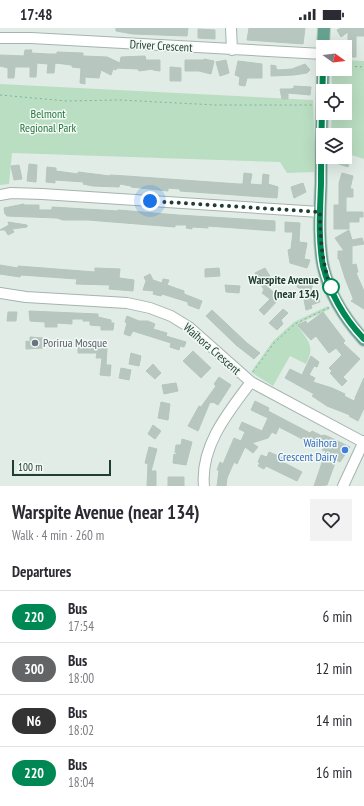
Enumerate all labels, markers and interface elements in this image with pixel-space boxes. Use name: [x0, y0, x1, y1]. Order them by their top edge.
text: 17:48: [20, 5, 52, 24]
street label: Driver Crescent: [129, 36, 194, 55]
north arrow: [316, 40, 352, 76]
map controls: [316, 40, 352, 164]
button: locate: [316, 84, 352, 120]
park label: Belmont Regional Park: [20, 106, 77, 135]
button: layers: [316, 128, 352, 164]
your location: [140, 191, 160, 211]
place label: Warspite Avenue (near 134): [247, 272, 319, 301]
marker: Warspite Avenue (near 134): [322, 278, 340, 296]
street label: Waihora Crescent: [180, 320, 245, 378]
place label: Porirua Mosque: [43, 335, 107, 350]
marker: Porirua Mosque: [30, 338, 40, 348]
place label: Waihora Crescent Dairy: [278, 435, 337, 464]
marker: Waihora Crescent Dairy: [340, 445, 350, 455]
scale bar: [12, 458, 111, 477]
text: 100 m: [18, 460, 42, 474]
button: heart: [310, 499, 352, 541]
text: Warspite Avenue (near 134): [12, 500, 200, 524]
text: Walk · 4 min · 260 m: [12, 527, 104, 544]
text: Departures: [12, 562, 71, 581]
text: Bus: [68, 599, 87, 618]
text: 6 min: [322, 607, 352, 626]
text: 220: [24, 608, 44, 626]
text: 17:54: [68, 618, 94, 635]
text: Bus: [68, 651, 87, 670]
text: 12 min: [316, 659, 352, 678]
text: 300: [24, 660, 44, 678]
text: 18:00: [68, 670, 94, 687]
text: Bus: [68, 703, 87, 722]
text: 14 min: [316, 711, 352, 730]
text: N6: [27, 712, 41, 730]
text: 18:02: [68, 722, 94, 739]
text: Bus: [68, 755, 87, 774]
text: 16 min: [316, 763, 352, 782]
text: 220: [24, 764, 44, 782]
text: 18:04: [68, 774, 94, 791]

